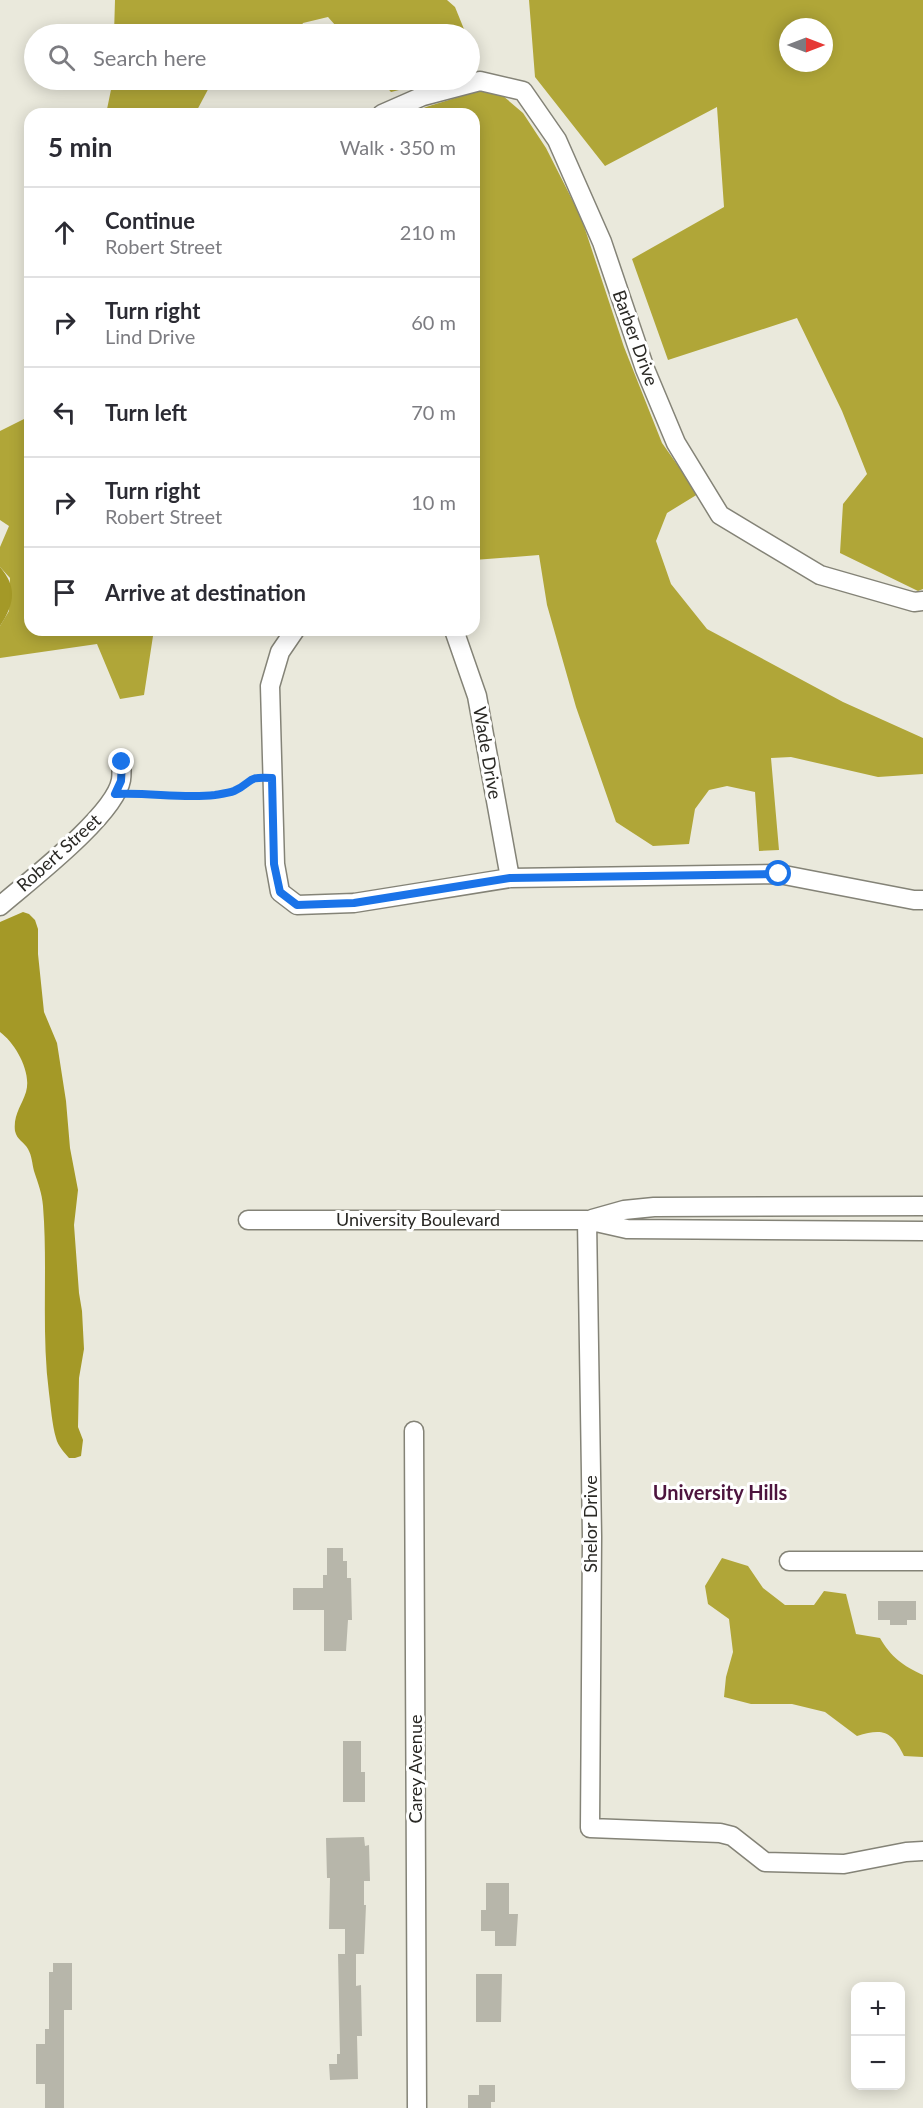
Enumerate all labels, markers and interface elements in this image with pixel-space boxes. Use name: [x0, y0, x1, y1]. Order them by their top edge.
north arrow: [779, 18, 833, 72]
search box: [24, 24, 480, 90]
icon: search: [45, 41, 78, 74]
text: Search here: [93, 44, 206, 71]
text: 5 min: [48, 131, 112, 163]
text: Walk · 350 m: [340, 135, 456, 159]
text: Continue: [105, 207, 195, 234]
icon: ahead: [48, 216, 81, 249]
text: 210 m: [400, 220, 456, 244]
text: Robert Street: [105, 234, 222, 258]
street label: Barber Drive: [608, 287, 663, 389]
text: Turn right: [105, 297, 200, 324]
icon: right: [48, 306, 81, 339]
text: 60 m: [411, 310, 456, 334]
text: Lind Drive: [105, 324, 195, 348]
icon: left: [48, 396, 81, 429]
text: Turn left: [105, 399, 187, 426]
text: 70 m: [411, 400, 456, 424]
text: Turn right: [105, 477, 200, 504]
icon: right: [48, 486, 81, 519]
text: 10 m: [411, 490, 456, 514]
text: Robert Street: [105, 504, 222, 528]
icon: arrive: [48, 576, 81, 609]
text: Arrive at destination: [105, 579, 306, 606]
street label: Wade Drive: [469, 705, 507, 801]
route end: [108, 748, 134, 774]
street label: Robert Street: [12, 808, 105, 896]
route start: [765, 860, 791, 886]
street label: University Boulevard: [336, 1208, 500, 1230]
street label: Shelor Drive: [579, 1475, 601, 1573]
district label: University Hills: [653, 1480, 787, 1504]
street label: Carey Avenue: [404, 1715, 426, 1823]
map controls: [851, 1982, 905, 2090]
button: +: [851, 1982, 905, 2036]
button: −: [851, 2036, 905, 2090]

